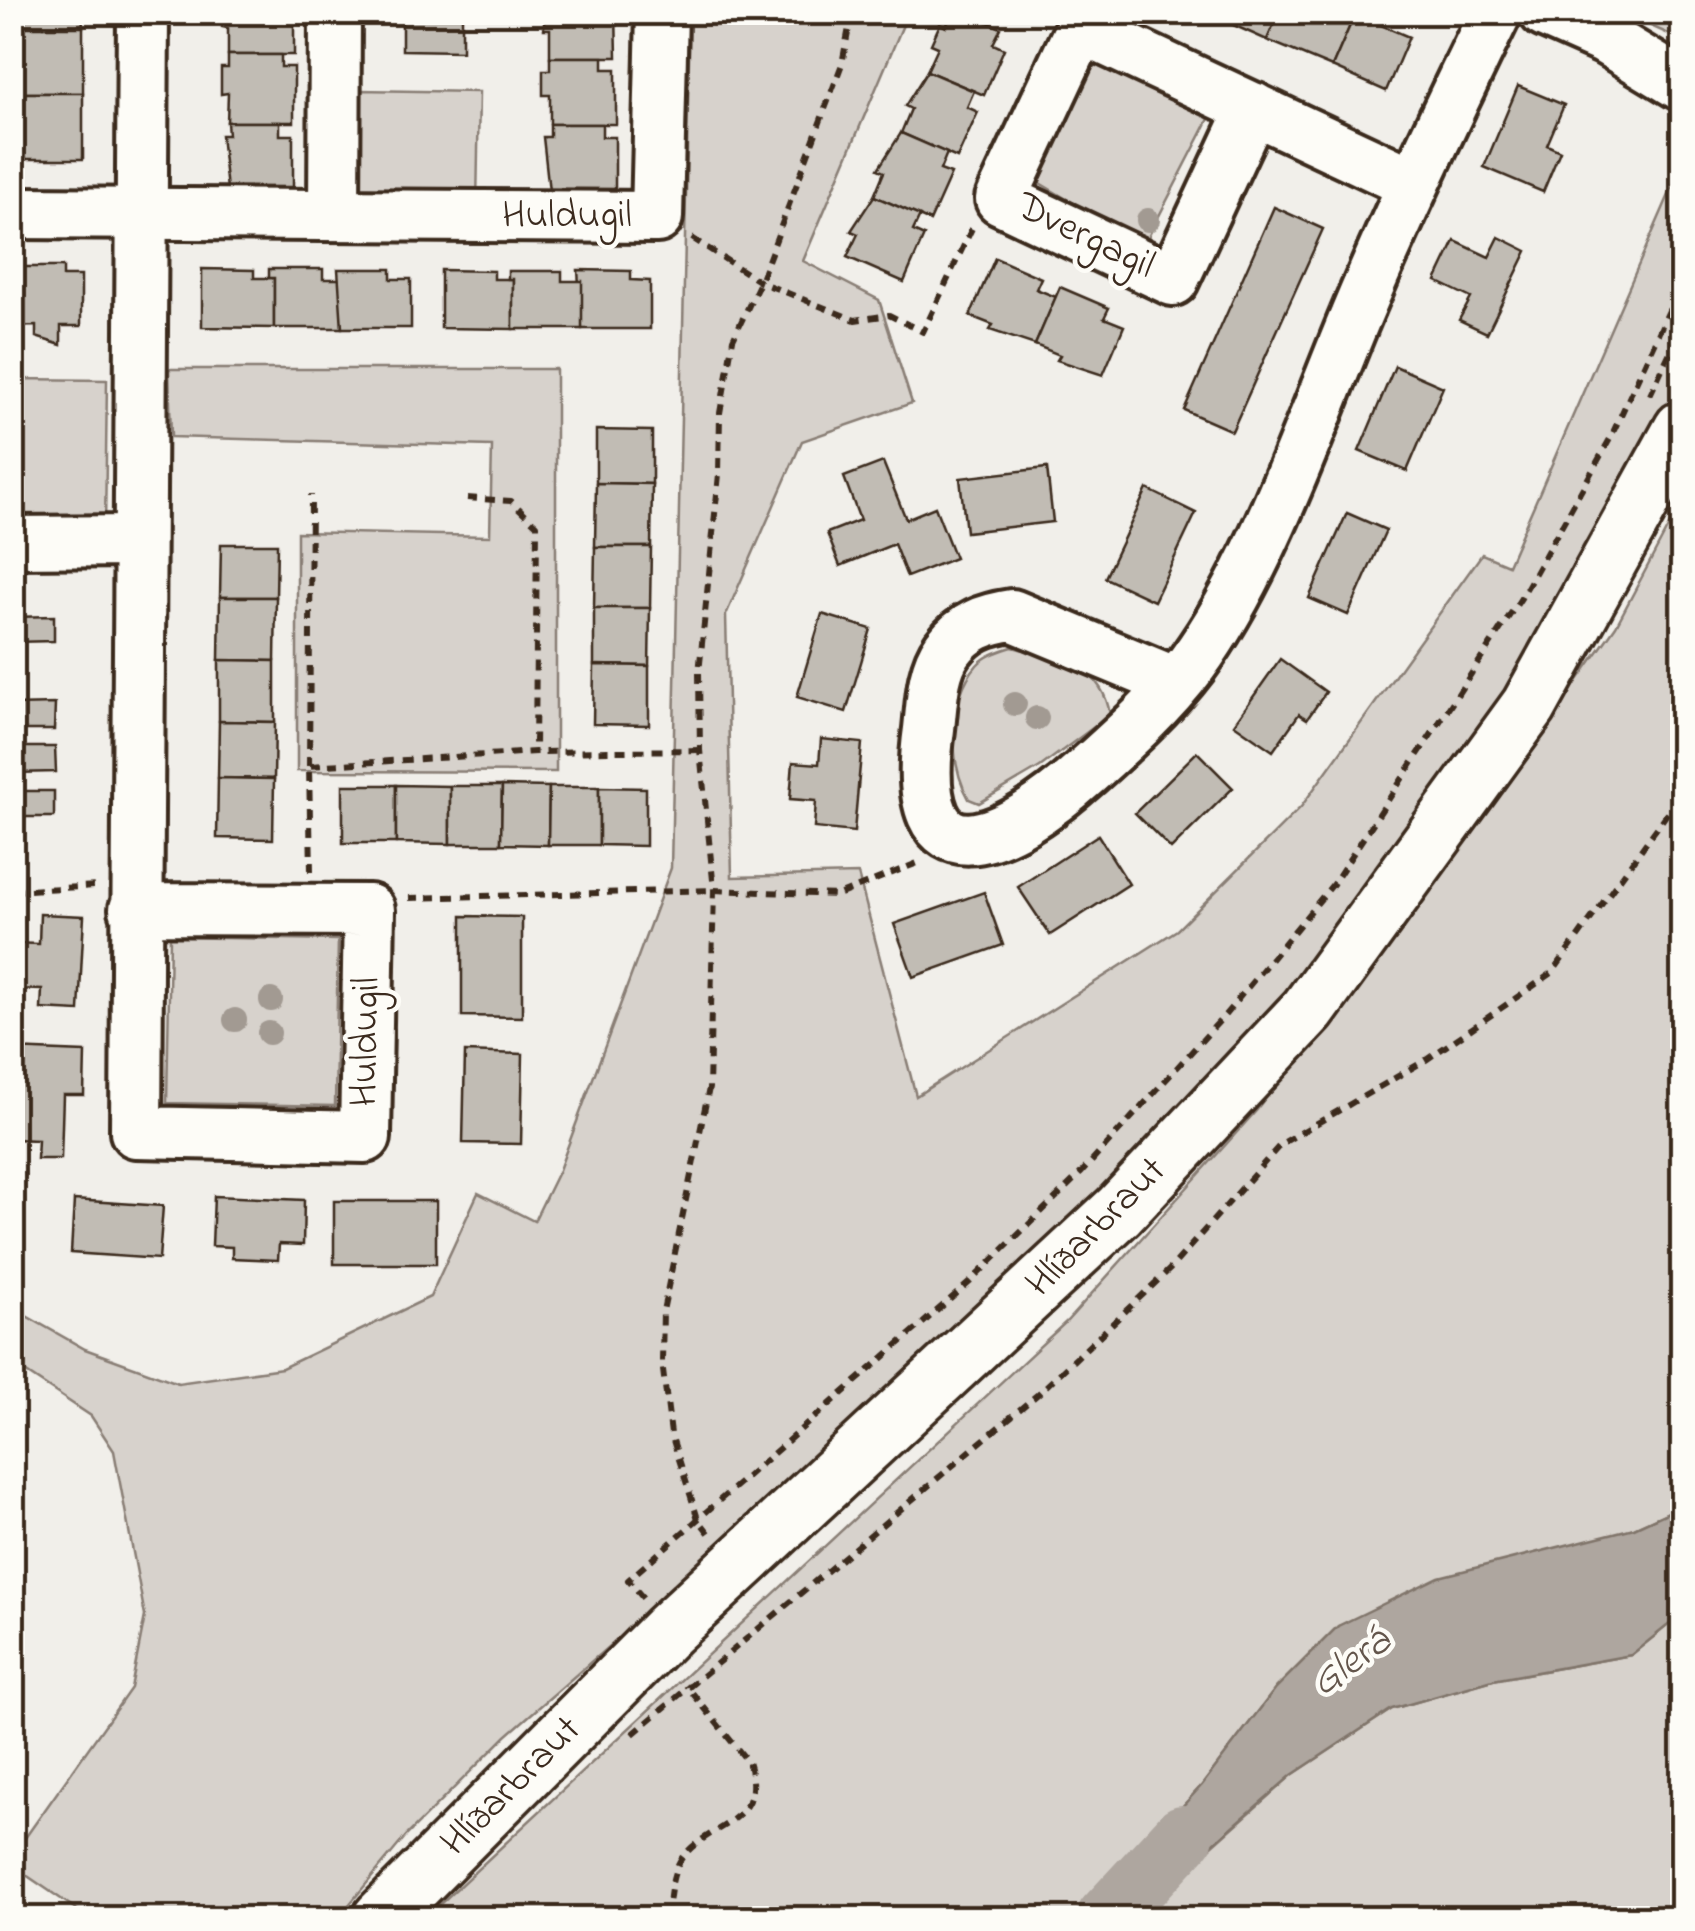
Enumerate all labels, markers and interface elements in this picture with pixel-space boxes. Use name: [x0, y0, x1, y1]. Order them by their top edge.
street label: Dvergagil: [1005, 178, 1164, 296]
street label: Huldugil: [502, 187, 632, 246]
street label: Huldugil: [336, 977, 398, 1107]
street label: Hlíðarbraut: [1013, 1144, 1181, 1312]
water label: Glerá: [1298, 1611, 1406, 1713]
street label: Hlíðarbraut: [428, 1703, 596, 1871]

